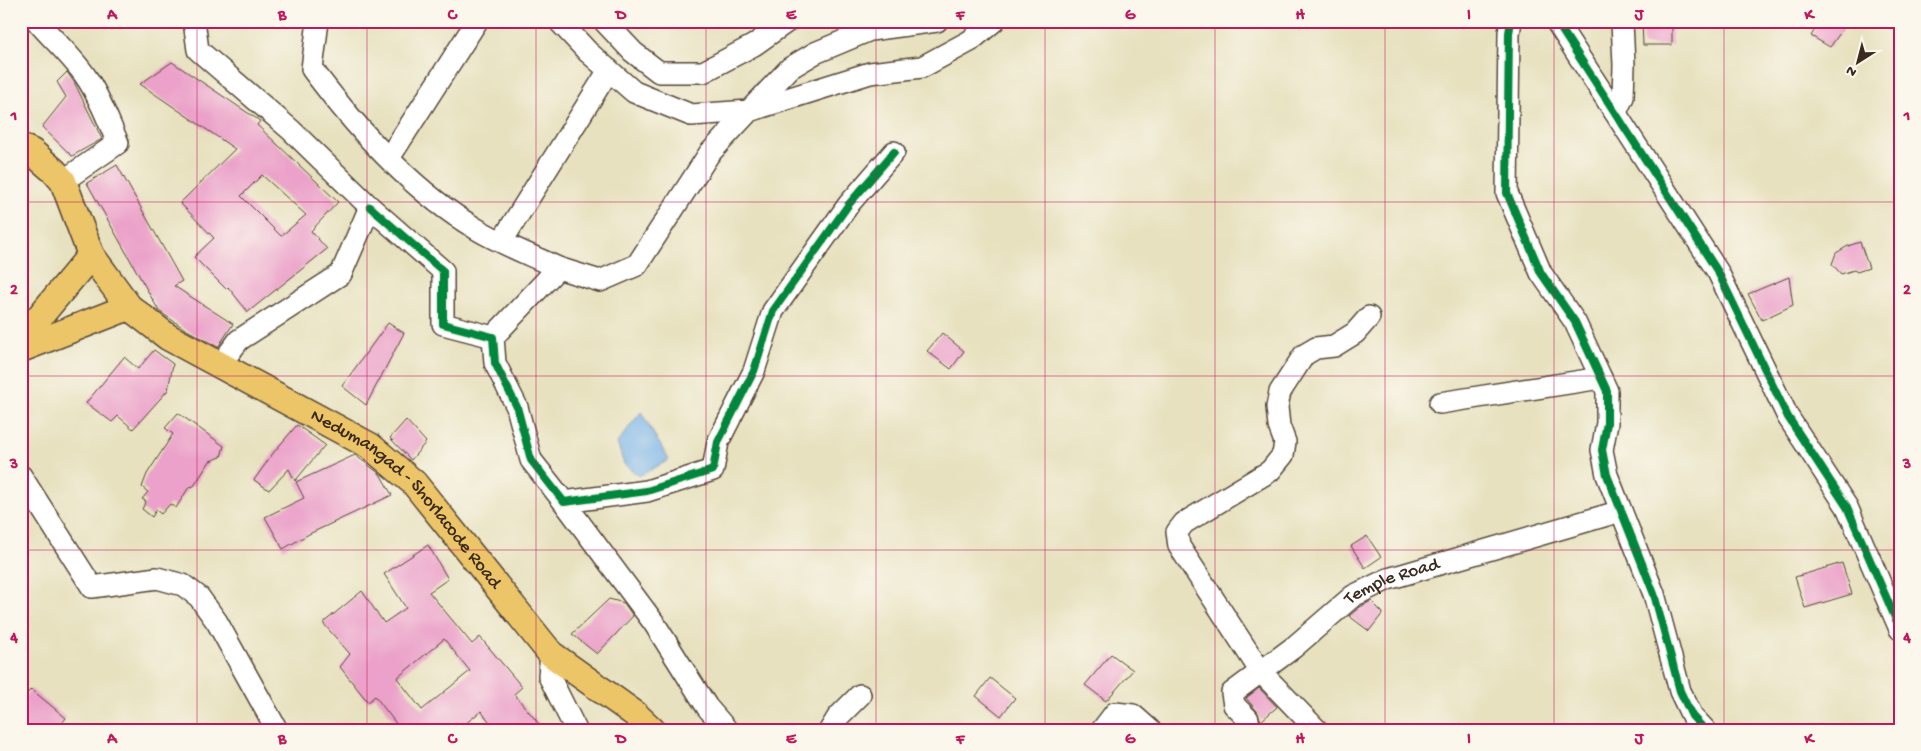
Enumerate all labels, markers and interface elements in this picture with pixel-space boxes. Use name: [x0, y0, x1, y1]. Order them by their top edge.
text: A: [106, 7, 118, 26]
text: B: [277, 7, 287, 26]
text: C: [447, 7, 458, 26]
text: D: [614, 7, 627, 26]
text: E: [786, 7, 797, 26]
text: F: [955, 7, 966, 26]
text: G: [1125, 7, 1136, 26]
text: H: [1295, 7, 1305, 26]
text: I: [1467, 7, 1471, 26]
text: J: [1634, 7, 1645, 26]
text: K: [1804, 7, 1816, 26]
north arrow: [1834, 38, 1884, 88]
text: N: [1843, 61, 1861, 80]
text: 1: [10, 108, 17, 127]
text: 1: [1903, 108, 1910, 127]
text: 2: [10, 282, 18, 301]
text: 2: [1903, 282, 1911, 301]
street label: Nedumangad - Shorlacode Road: [306, 404, 507, 595]
text: 3: [9, 456, 18, 475]
text: 3: [1902, 456, 1911, 475]
street label: Temple Road: [1339, 553, 1444, 611]
text: 4: [9, 630, 18, 649]
text: 4: [1902, 630, 1911, 649]
text: A: [106, 731, 118, 750]
text: B: [277, 731, 287, 750]
text: C: [447, 731, 458, 750]
text: D: [614, 731, 627, 750]
text: E: [786, 731, 797, 750]
text: F: [955, 731, 966, 750]
text: G: [1125, 731, 1136, 750]
text: H: [1295, 731, 1305, 750]
text: I: [1467, 731, 1471, 750]
text: J: [1634, 731, 1645, 750]
text: K: [1804, 731, 1816, 750]

